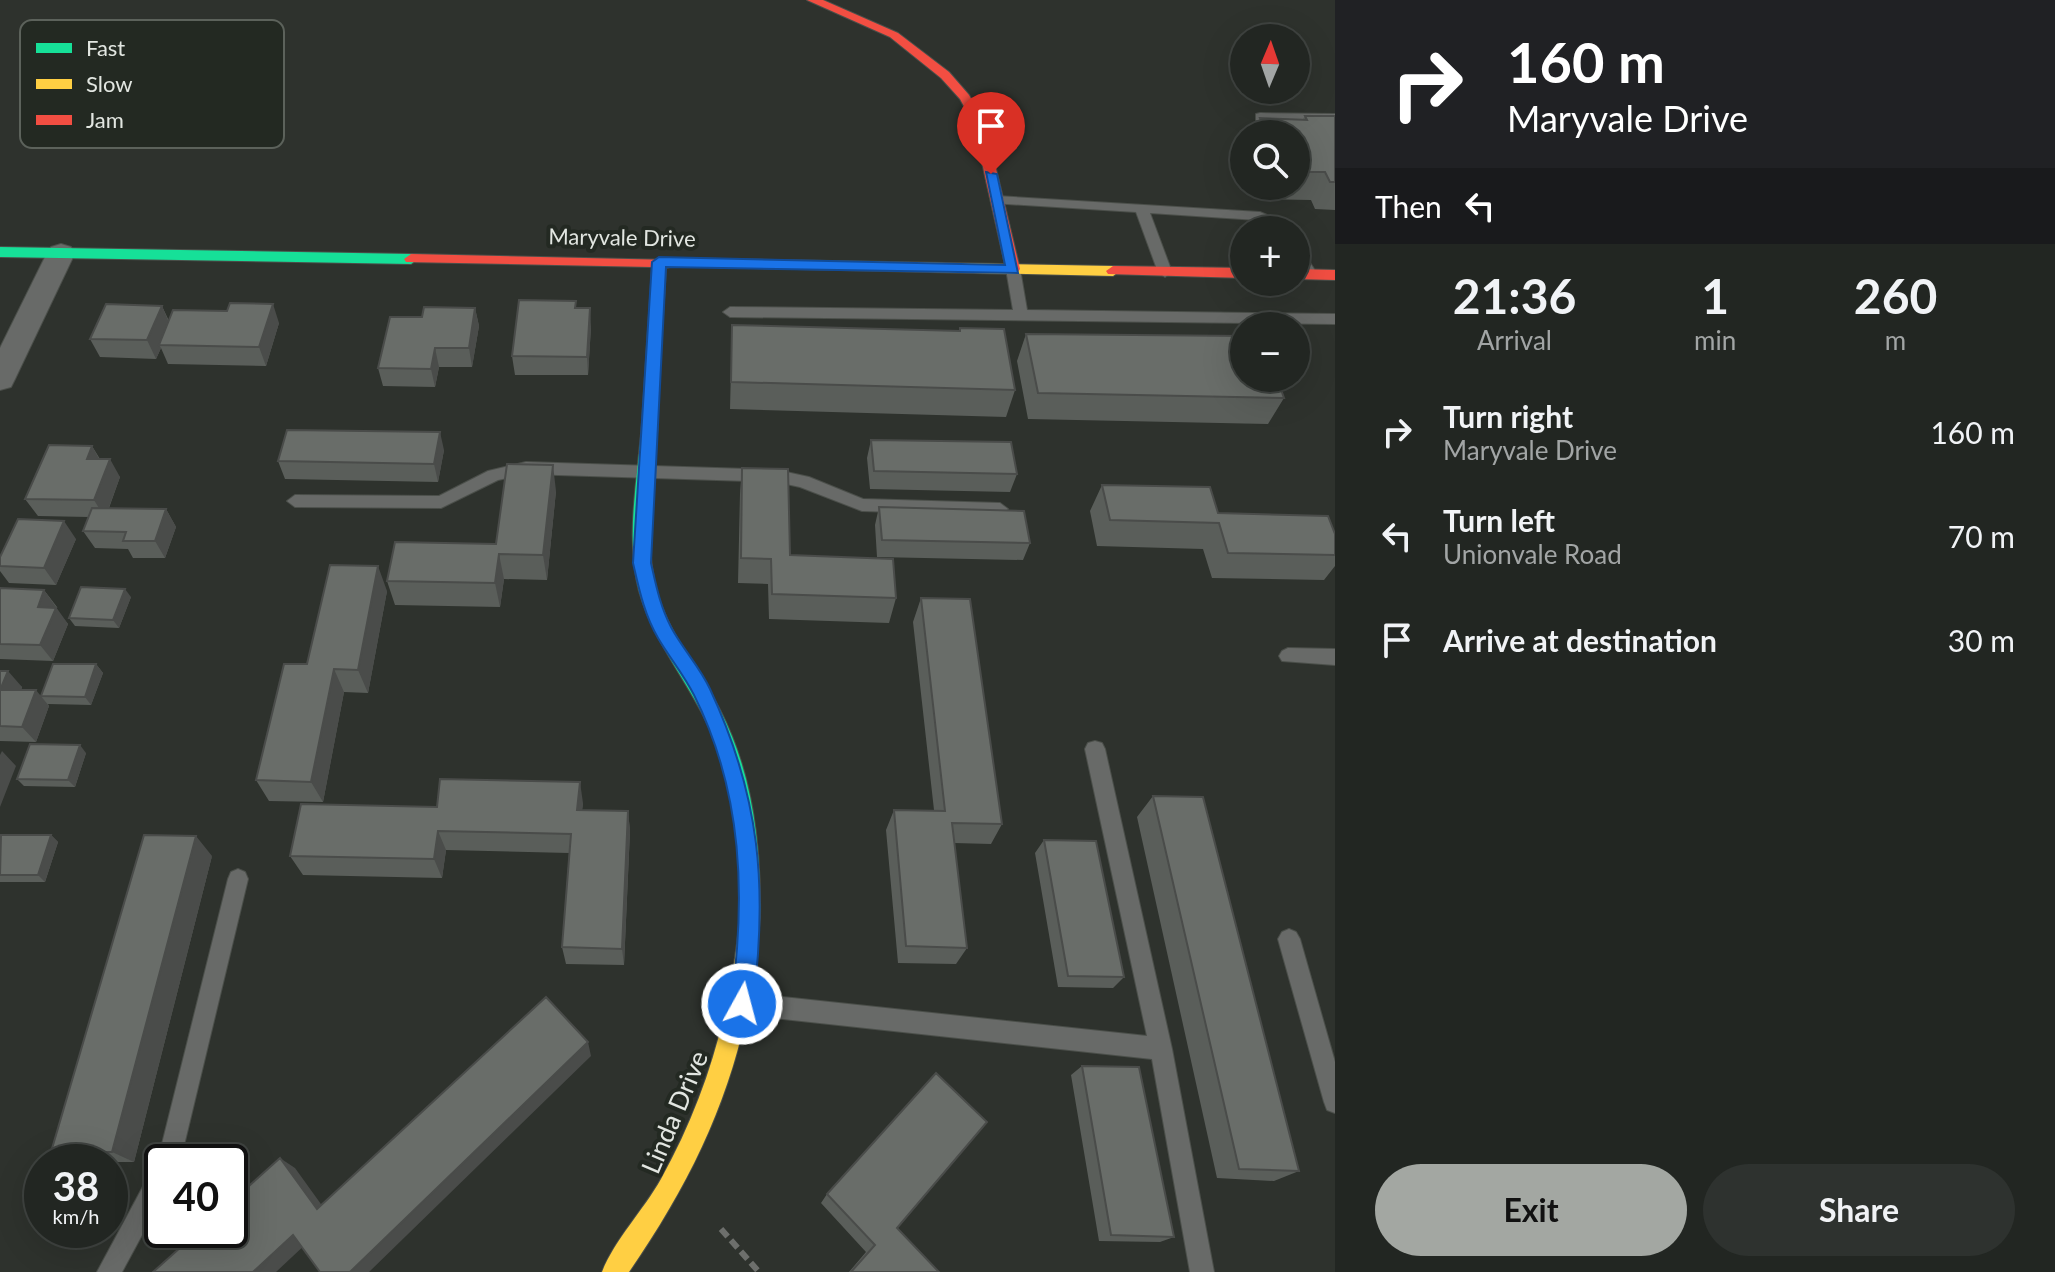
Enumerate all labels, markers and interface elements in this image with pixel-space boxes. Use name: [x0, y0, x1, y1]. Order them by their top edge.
legend: [20, 20, 284, 148]
north arrow: [1230, 24, 1310, 104]
map controls: [1230, 24, 1310, 392]
text: 160 m: [1507, 28, 1665, 95]
icon: right: [1375, 32, 1479, 136]
text: Fast: [86, 34, 125, 61]
text: Slow: [86, 70, 133, 97]
pin: [957, 92, 1025, 174]
text: Maryvale Drive: [1507, 96, 1748, 140]
icon: arrive: [969, 104, 1013, 148]
text: Jam: [86, 106, 124, 133]
button: search: [1230, 120, 1310, 200]
icon: left: [1458, 184, 1502, 228]
text: Then: [1375, 188, 1442, 224]
button: +: [1230, 216, 1310, 296]
street label: Maryvale Drive: [548, 222, 696, 252]
text: 21:36: [1453, 267, 1576, 324]
text: 1: [1701, 267, 1729, 324]
text: 260: [1854, 267, 1937, 324]
button: −: [1230, 312, 1310, 392]
text: Arrival: [1477, 324, 1552, 356]
text: min: [1694, 324, 1736, 356]
text: m: [1885, 324, 1906, 356]
text: Turn right: [1443, 398, 1573, 434]
icon: right: [1375, 410, 1419, 454]
text: 160 m: [1930, 414, 2015, 450]
text: Maryvale Drive: [1443, 434, 1617, 466]
text: Turn left: [1443, 502, 1555, 538]
icon: left: [1375, 514, 1419, 558]
text: 70 m: [1948, 518, 2015, 554]
text: Unionvale Road: [1443, 538, 1622, 570]
icon: arrive: [1375, 618, 1419, 662]
text: Arrive at destination: [1443, 622, 1717, 658]
text: 30 m: [1948, 622, 2015, 658]
position arrow: [700, 962, 784, 1046]
street label: Linda Drive: [634, 1046, 714, 1178]
speed limit sign: 40: [144, 1144, 248, 1248]
text: 38: [53, 1162, 99, 1210]
button: Exit: [1375, 1164, 1687, 1256]
button: Share: [1703, 1164, 2015, 1256]
text: km/h: [53, 1204, 99, 1228]

